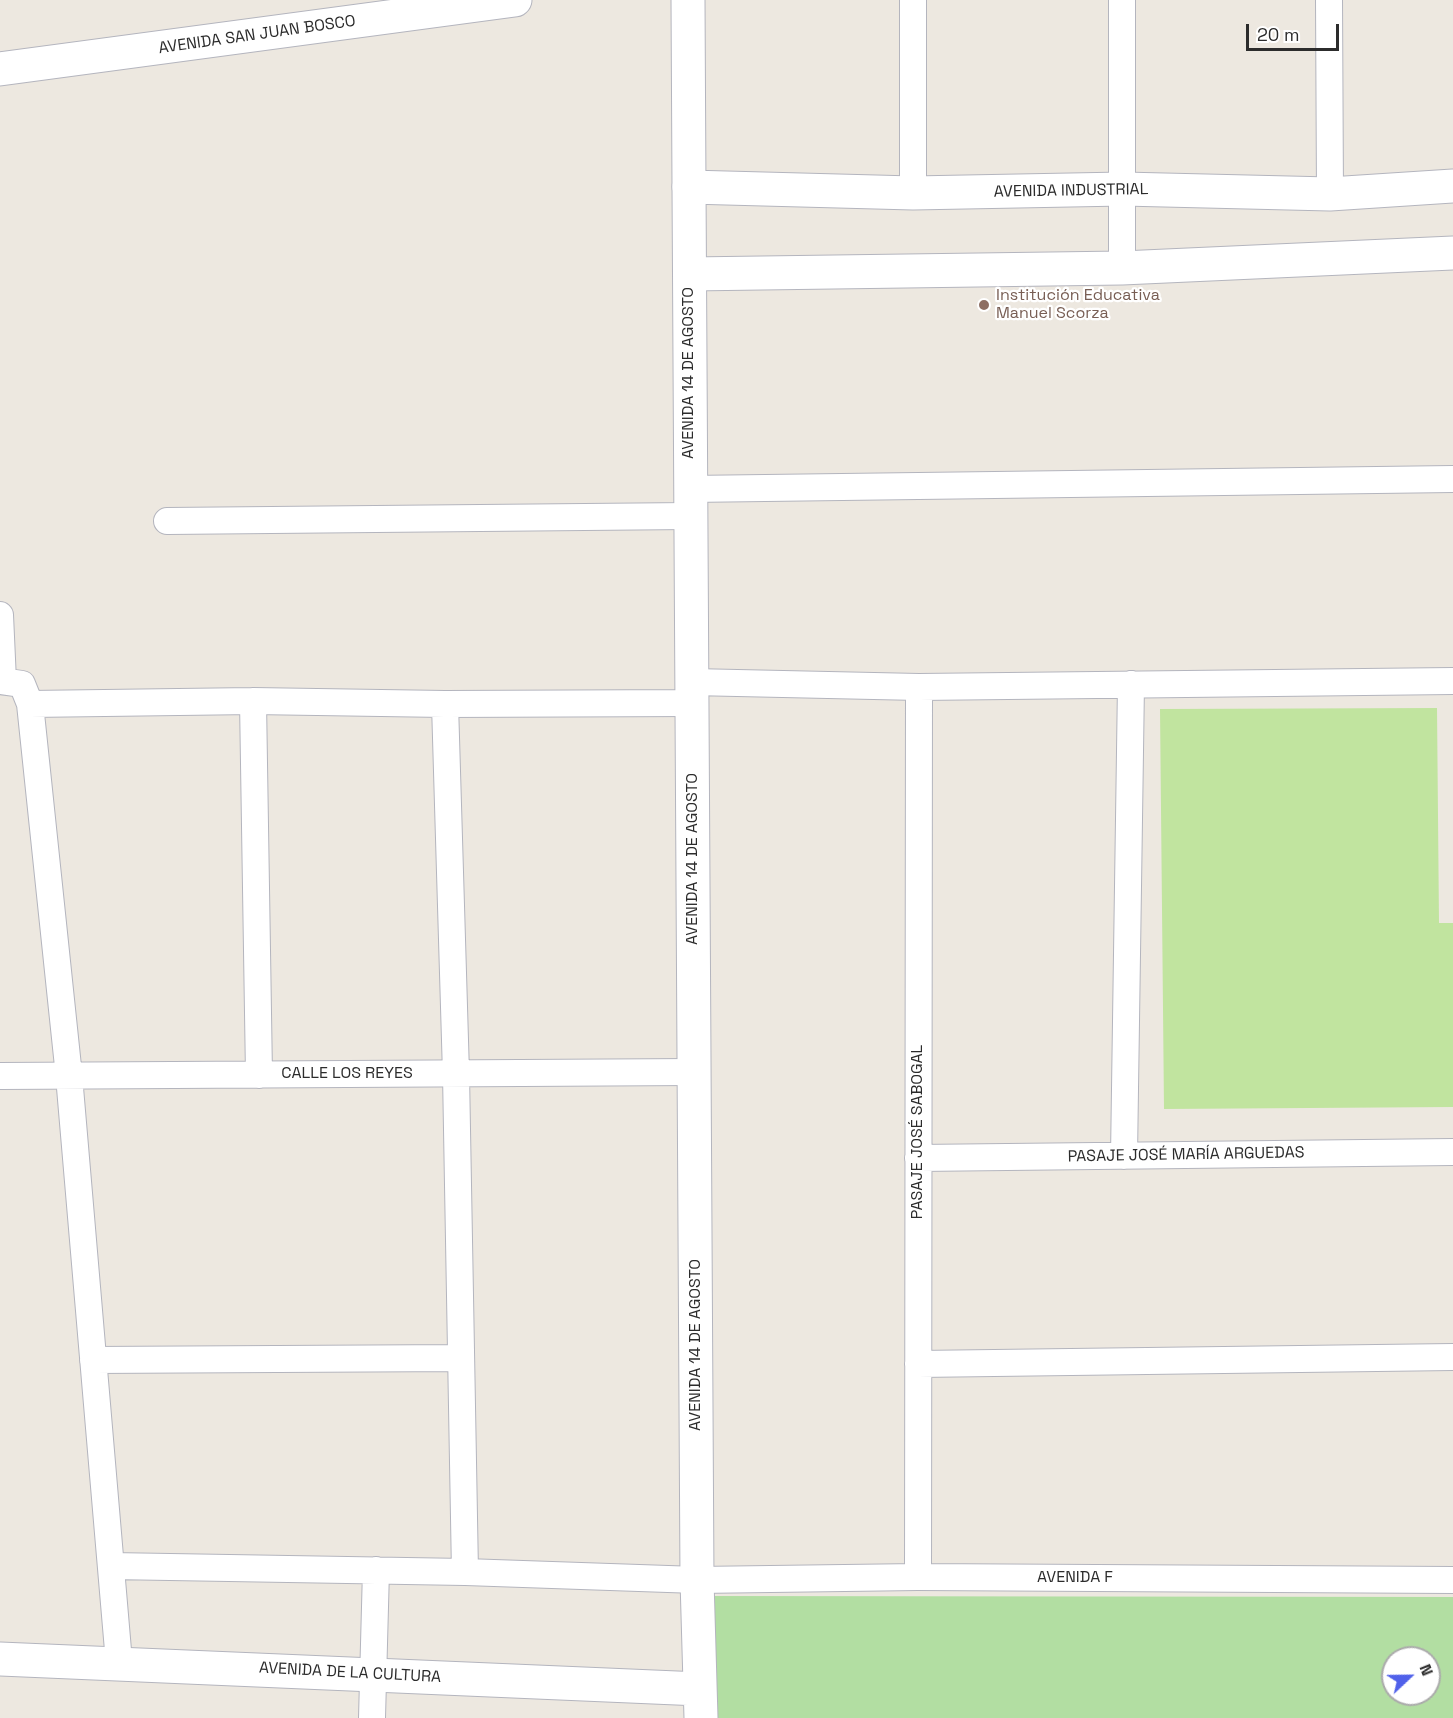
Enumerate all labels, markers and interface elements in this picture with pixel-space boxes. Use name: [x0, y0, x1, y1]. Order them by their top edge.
street label: AVENIDA SAN JUAN BOSCO: [157, 12, 357, 58]
scale bar: [1249, 12, 1342, 50]
text: 20 m: [1257, 23, 1300, 46]
street label: AVENIDA INDUSTRIAL: [994, 180, 1148, 202]
place label: Institución Educativa Manuel Scorza: [996, 286, 1160, 324]
street label: AVENIDA 14 DE AGOSTO: [679, 287, 699, 459]
marker: Institución Educativa Manuel Scorza: [977, 298, 991, 312]
street label: AVENIDA 14 DE AGOSTO: [683, 773, 703, 945]
street label: PASAJE JOSÉ SABOGAL: [908, 1045, 928, 1219]
street label: CALLE LOS REYES: [281, 1064, 413, 1084]
street label: PASAJE JOSÉ MARÍA ARGUEDAS: [1067, 1143, 1305, 1167]
street label: AVENIDA 14 DE AGOSTO: [686, 1259, 706, 1431]
street label: AVENIDA F: [1037, 1568, 1113, 1588]
north arrow: [1381, 1646, 1441, 1706]
street label: AVENIDA DE LA CULTURA: [258, 1659, 442, 1687]
text: N: [1415, 1661, 1438, 1679]

